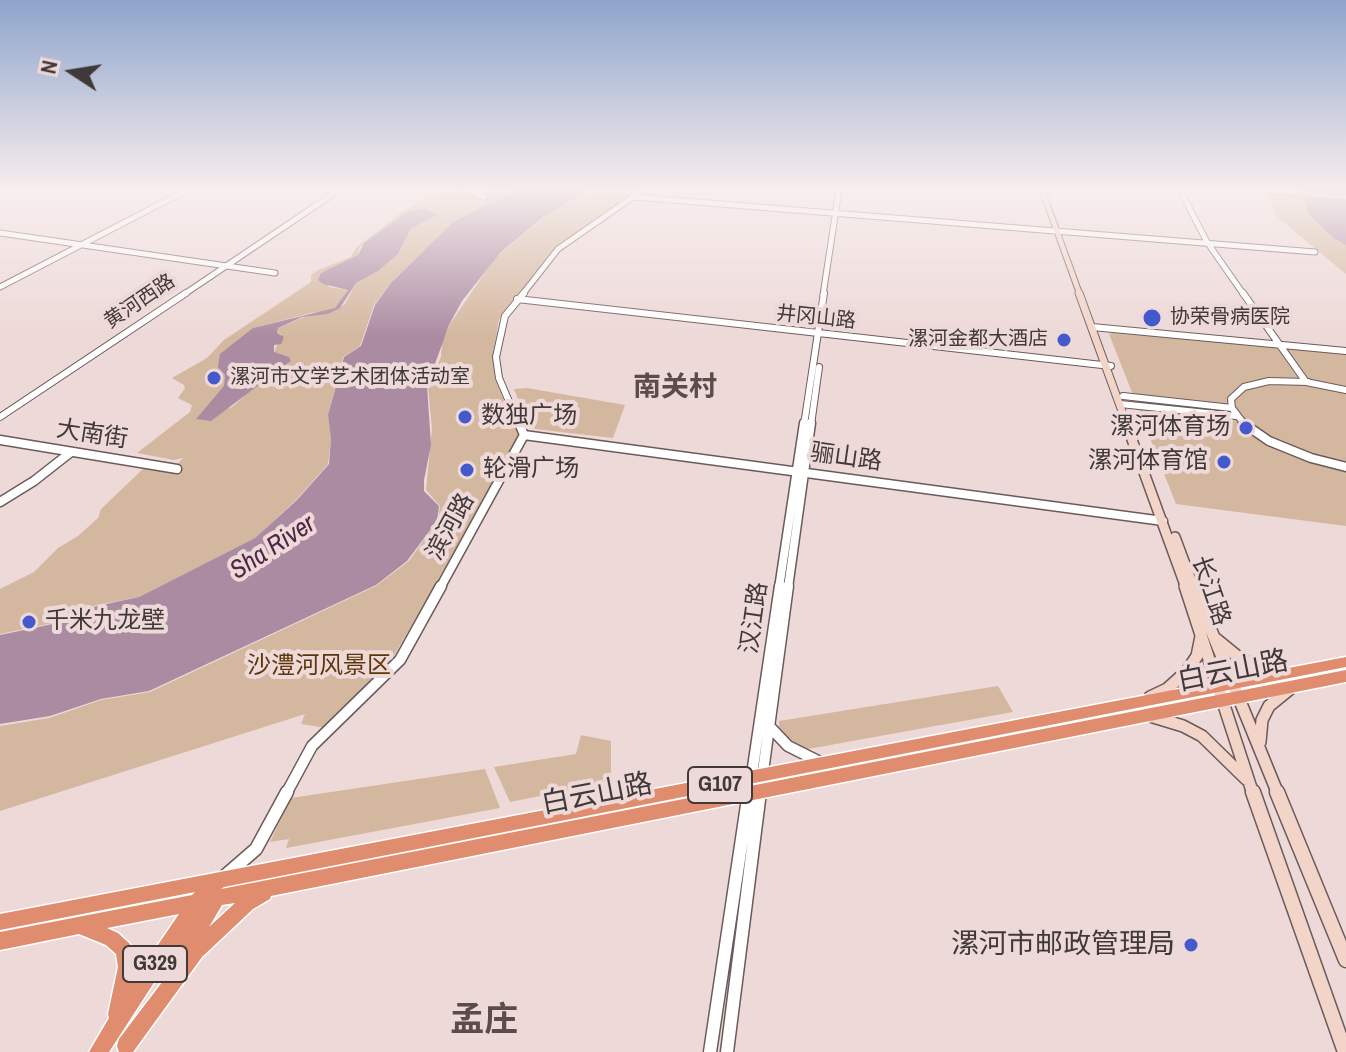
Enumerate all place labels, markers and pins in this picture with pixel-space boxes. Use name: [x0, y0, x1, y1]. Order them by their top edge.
place label: 协荣骨病医院: [1170, 306, 1290, 330]
marker: 协荣骨病医院: [1141, 307, 1163, 329]
place label: 漯河金都大酒店: [908, 328, 1048, 352]
marker: 漯河金都大酒店: [1055, 331, 1073, 349]
place label: 漯河市文学艺术团体活动室: [230, 366, 470, 390]
marker: 漯河市文学艺术团体活动室: [205, 369, 223, 387]
place label: 数独广场: [481, 403, 577, 431]
marker: 数独广场: [456, 408, 474, 426]
place label: 漯河体育场: [1110, 414, 1230, 442]
marker: 漯河体育场: [1237, 419, 1255, 437]
place label: 漯河体育馆: [1088, 448, 1208, 476]
marker: 漯河体育馆: [1215, 453, 1233, 471]
place label: 轮滑广场: [483, 456, 579, 484]
marker: 轮滑广场: [458, 461, 476, 479]
place label: 千米九龙壁: [45, 608, 165, 636]
marker: 千米九龙壁: [20, 613, 38, 631]
place label: 漯河市邮政管理局: [951, 928, 1175, 962]
marker: 漯河市邮政管理局: [1182, 936, 1200, 954]

